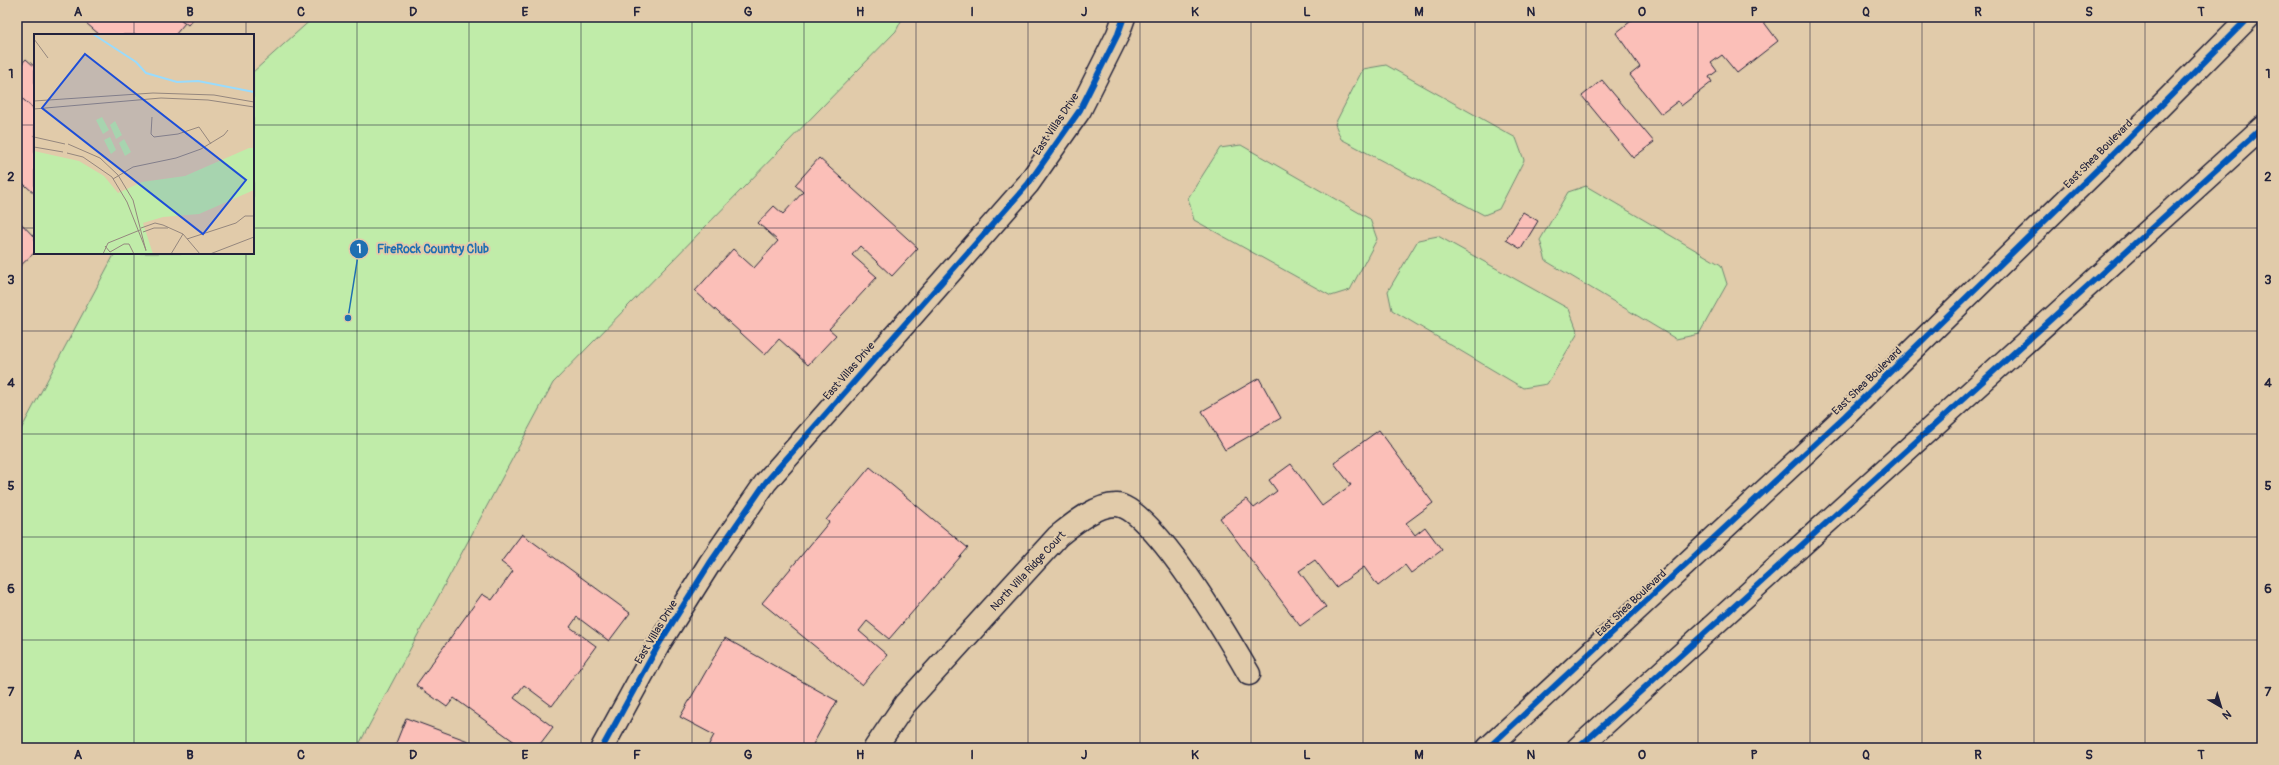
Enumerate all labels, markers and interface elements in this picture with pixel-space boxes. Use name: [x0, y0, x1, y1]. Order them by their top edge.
text: A: [74, 4, 83, 20]
text: B: [186, 4, 194, 20]
text: C: [297, 4, 305, 20]
text: D: [409, 4, 417, 20]
text: E: [522, 4, 529, 20]
text: F: [633, 4, 641, 20]
text: G: [744, 4, 753, 20]
text: H: [856, 4, 864, 20]
text: I: [970, 4, 974, 20]
text: J: [1081, 4, 1087, 20]
text: K: [1191, 4, 1199, 20]
text: L: [1303, 4, 1311, 20]
text: M: [1414, 4, 1424, 20]
text: N: [1527, 4, 1536, 20]
text: O: [1638, 4, 1647, 20]
text: P: [1750, 4, 1758, 20]
text: Q: [1862, 4, 1870, 20]
text: R: [1974, 4, 1982, 20]
text: S: [2085, 4, 2093, 20]
text: T: [2196, 4, 2205, 20]
inset map: [34, 34, 254, 254]
text: 1: [8, 66, 14, 82]
text: 1: [2265, 66, 2271, 82]
street label: East Villas Drive: [1030, 90, 1082, 158]
street label: East Shea Boulevard: [2061, 117, 2135, 191]
text: 2: [7, 169, 15, 185]
text: 2: [2264, 169, 2272, 185]
callout: FireRock Country Club: [349, 237, 497, 261]
text: 1: [357, 242, 361, 257]
text: FireRock Country Club: [377, 242, 489, 257]
text: 3: [7, 272, 15, 288]
text: 3: [2264, 272, 2272, 288]
street label: East Villas Drive: [820, 339, 878, 403]
street label: East Shea Boulevard: [1829, 344, 1905, 418]
text: 4: [7, 375, 15, 391]
text: 4: [2264, 375, 2272, 391]
text: 5: [7, 478, 15, 494]
text: 5: [2264, 478, 2272, 494]
street label: North Villa Ridge Court: [988, 528, 1069, 614]
street label: East Shea Boulevard: [1593, 567, 1669, 639]
text: 6: [7, 581, 15, 597]
text: 6: [2264, 581, 2272, 597]
street label: East Villas Drive: [632, 597, 680, 666]
text: 7: [8, 684, 15, 700]
text: 7: [2265, 684, 2272, 700]
north arrow: [2201, 687, 2241, 727]
text: N: [2219, 707, 2234, 722]
text: A: [74, 747, 83, 763]
text: B: [186, 747, 194, 763]
text: C: [297, 747, 305, 763]
text: D: [409, 747, 417, 763]
text: E: [522, 747, 529, 763]
text: F: [633, 747, 641, 763]
text: G: [744, 747, 753, 763]
text: H: [856, 747, 864, 763]
text: I: [970, 747, 974, 763]
text: J: [1081, 747, 1087, 763]
text: K: [1191, 747, 1199, 763]
text: L: [1303, 747, 1311, 763]
text: M: [1414, 747, 1424, 763]
text: N: [1527, 747, 1536, 763]
text: O: [1638, 747, 1647, 763]
text: P: [1750, 747, 1758, 763]
text: Q: [1862, 747, 1870, 763]
text: R: [1974, 747, 1982, 763]
text: S: [2085, 747, 2093, 763]
text: T: [2196, 747, 2205, 763]

